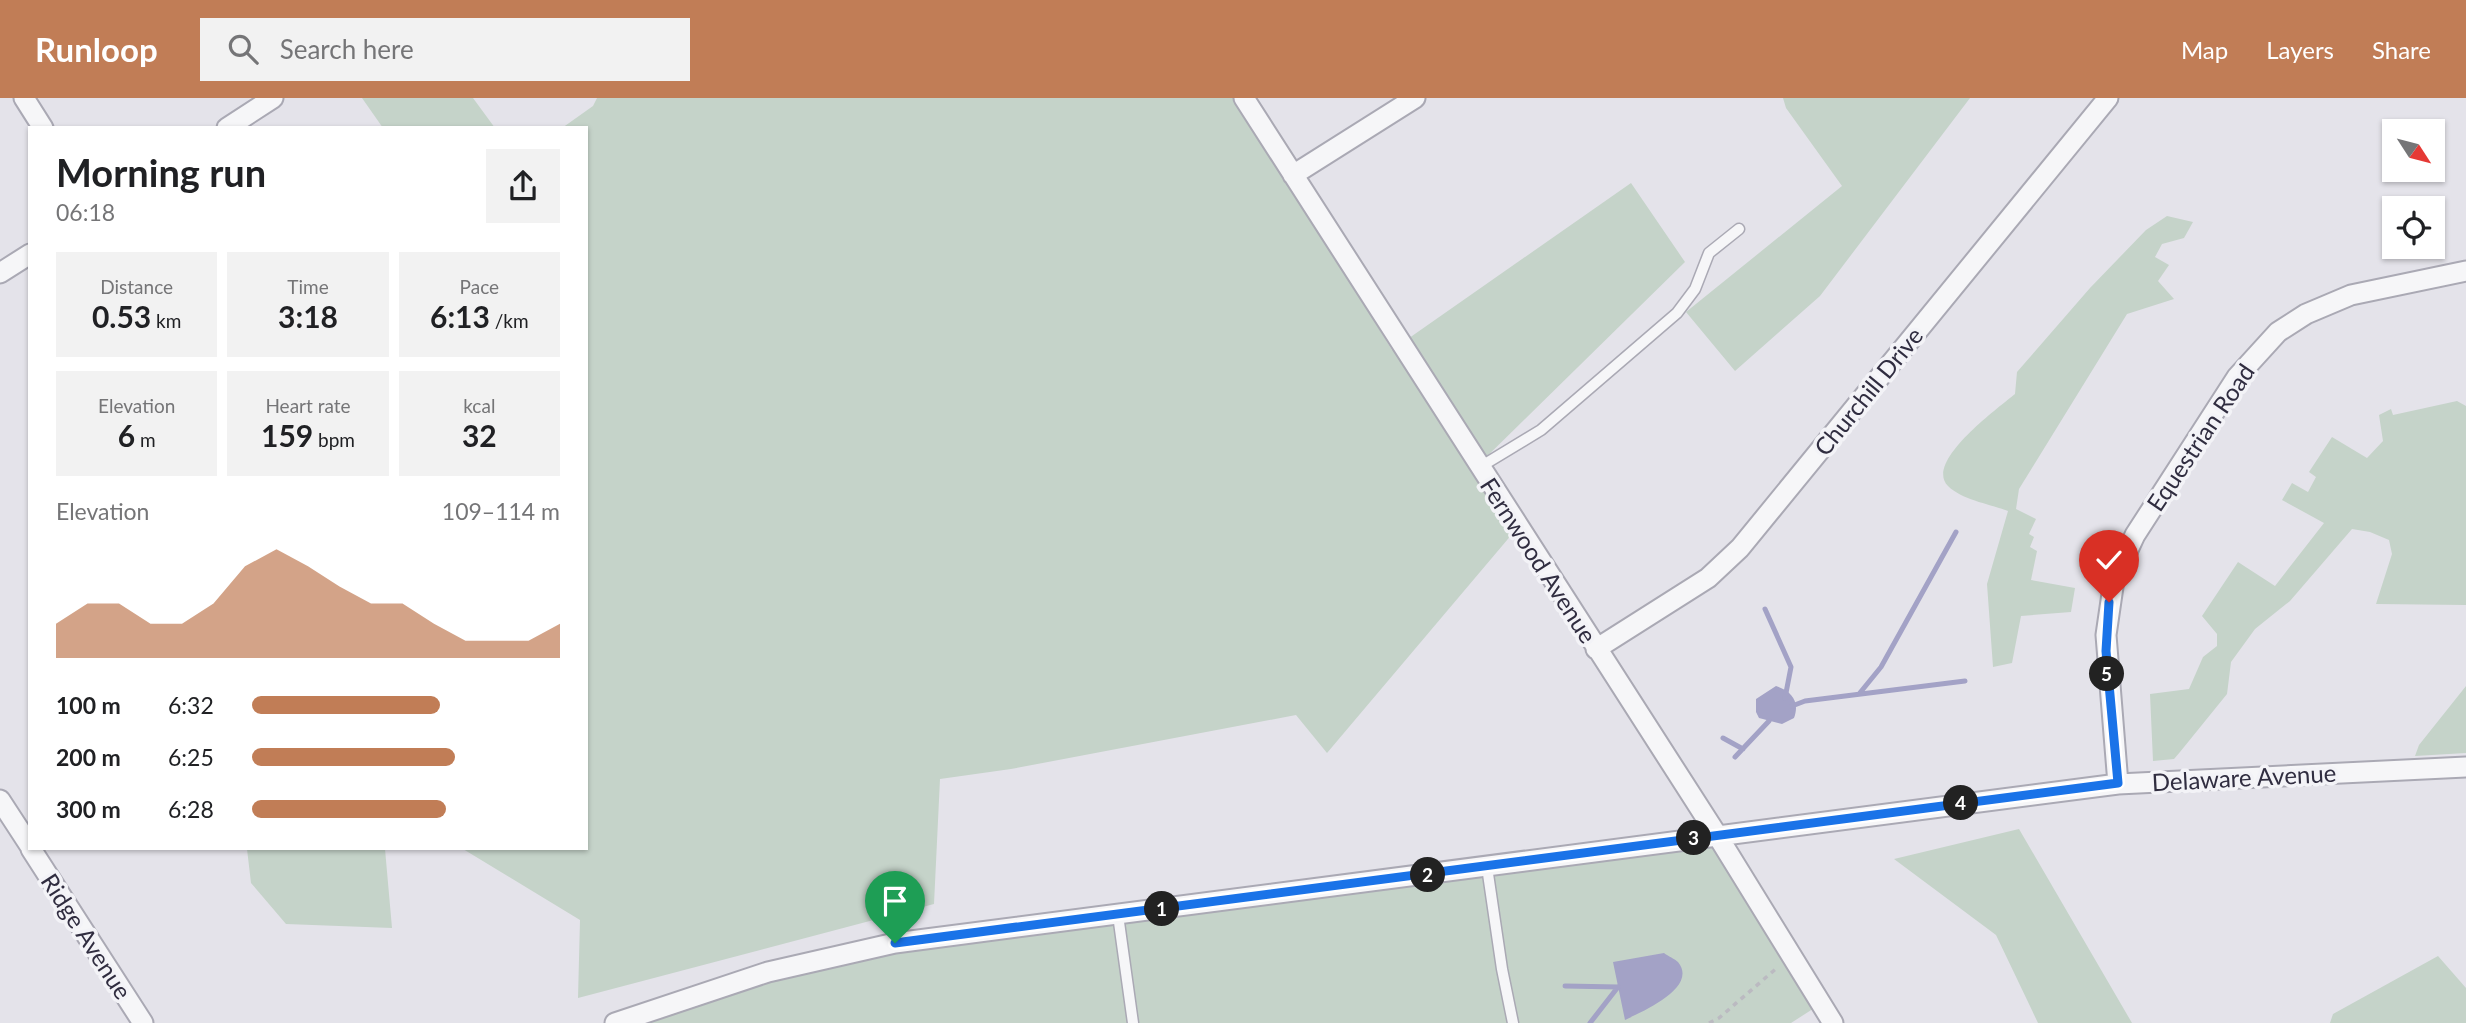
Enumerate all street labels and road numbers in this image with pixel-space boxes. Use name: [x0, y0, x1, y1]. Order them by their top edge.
street label: Churchill Drive: [1808, 321, 1928, 461]
street label: Equestrian Road: [2140, 358, 2260, 516]
street label: Fernwood Avenue: [1475, 472, 1603, 648]
street label: Delaware Avenue: [2151, 758, 2337, 796]
street label: Ridge Avenue: [36, 868, 138, 1004]

